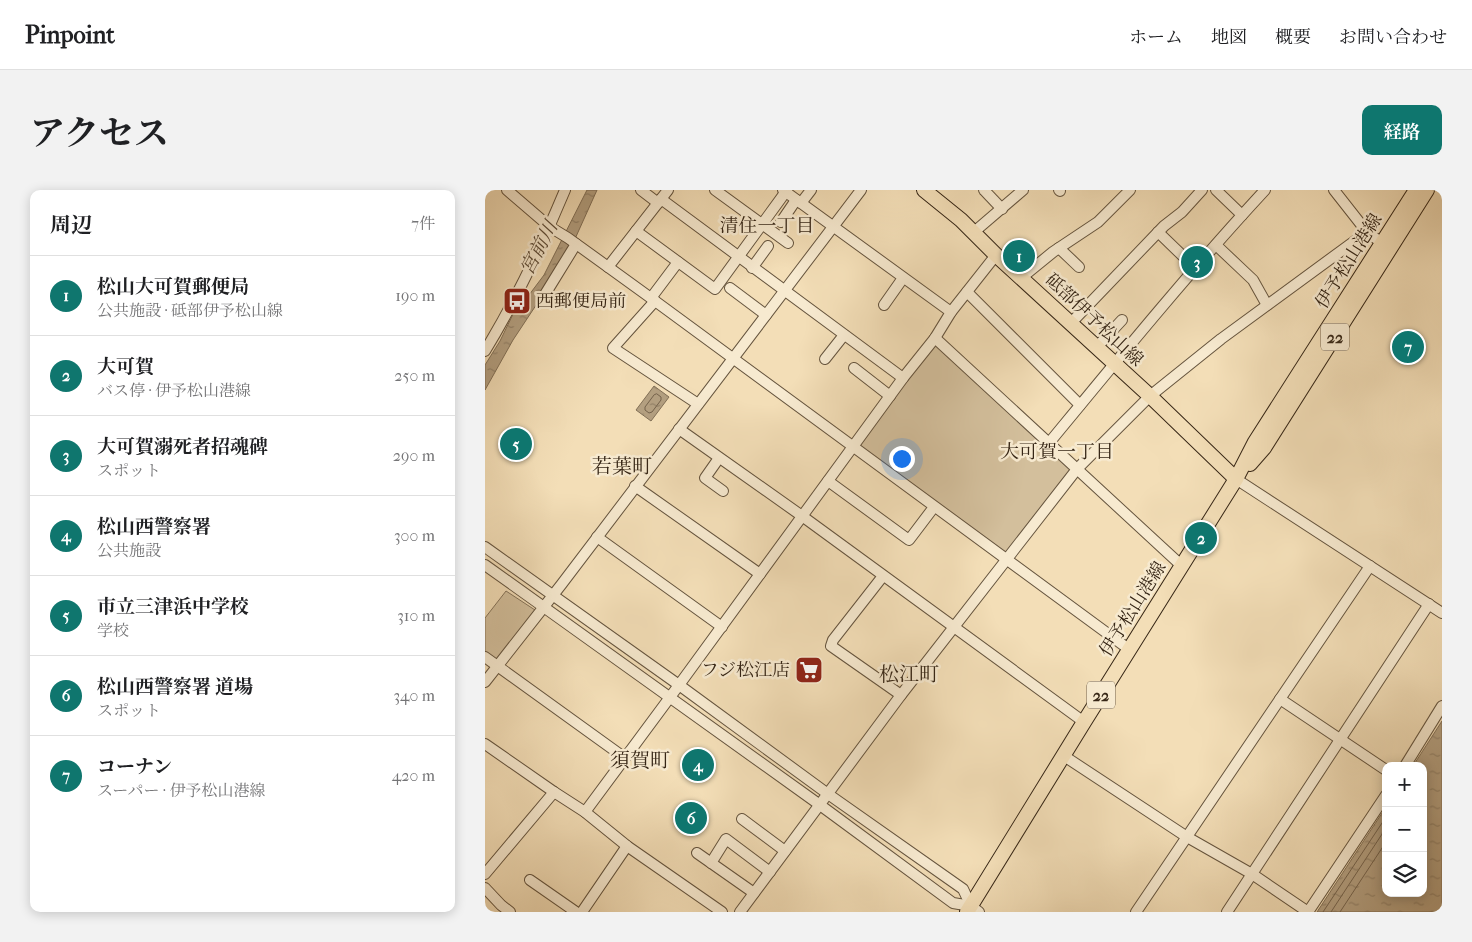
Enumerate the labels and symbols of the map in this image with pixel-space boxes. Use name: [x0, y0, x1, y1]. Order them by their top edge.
street label: 伊予松山港線: [1311, 210, 1387, 312]
district label: 清住一丁目: [719, 215, 815, 237]
water label: 宮前川: [516, 216, 563, 278]
pin: 1: [1003, 237, 1035, 275]
pin: 3: [1181, 243, 1213, 281]
street label: 砥部伊予松山線: [1041, 269, 1147, 371]
bus stop icon: 西郵便局前: [502, 286, 532, 316]
place label: 西郵便局前: [536, 291, 626, 312]
road number: 22: [1321, 324, 1349, 350]
pin: 7: [1392, 328, 1424, 366]
pin: 5: [500, 425, 532, 463]
district label: 大可賀一丁目: [1000, 441, 1114, 463]
your location: [889, 446, 915, 472]
district label: 若葉町: [592, 455, 652, 478]
pin: 2: [1185, 519, 1217, 557]
street label: 伊予松山港線: [1095, 558, 1171, 660]
supermarket icon: フジ松江店: [794, 655, 824, 685]
place label: フジ松江店: [701, 660, 790, 681]
district label: 松江町: [879, 663, 939, 686]
road number: 22: [1087, 682, 1115, 708]
pin: 4: [682, 746, 714, 784]
district label: 須賀町: [610, 749, 670, 772]
pin: 6: [675, 799, 707, 837]

